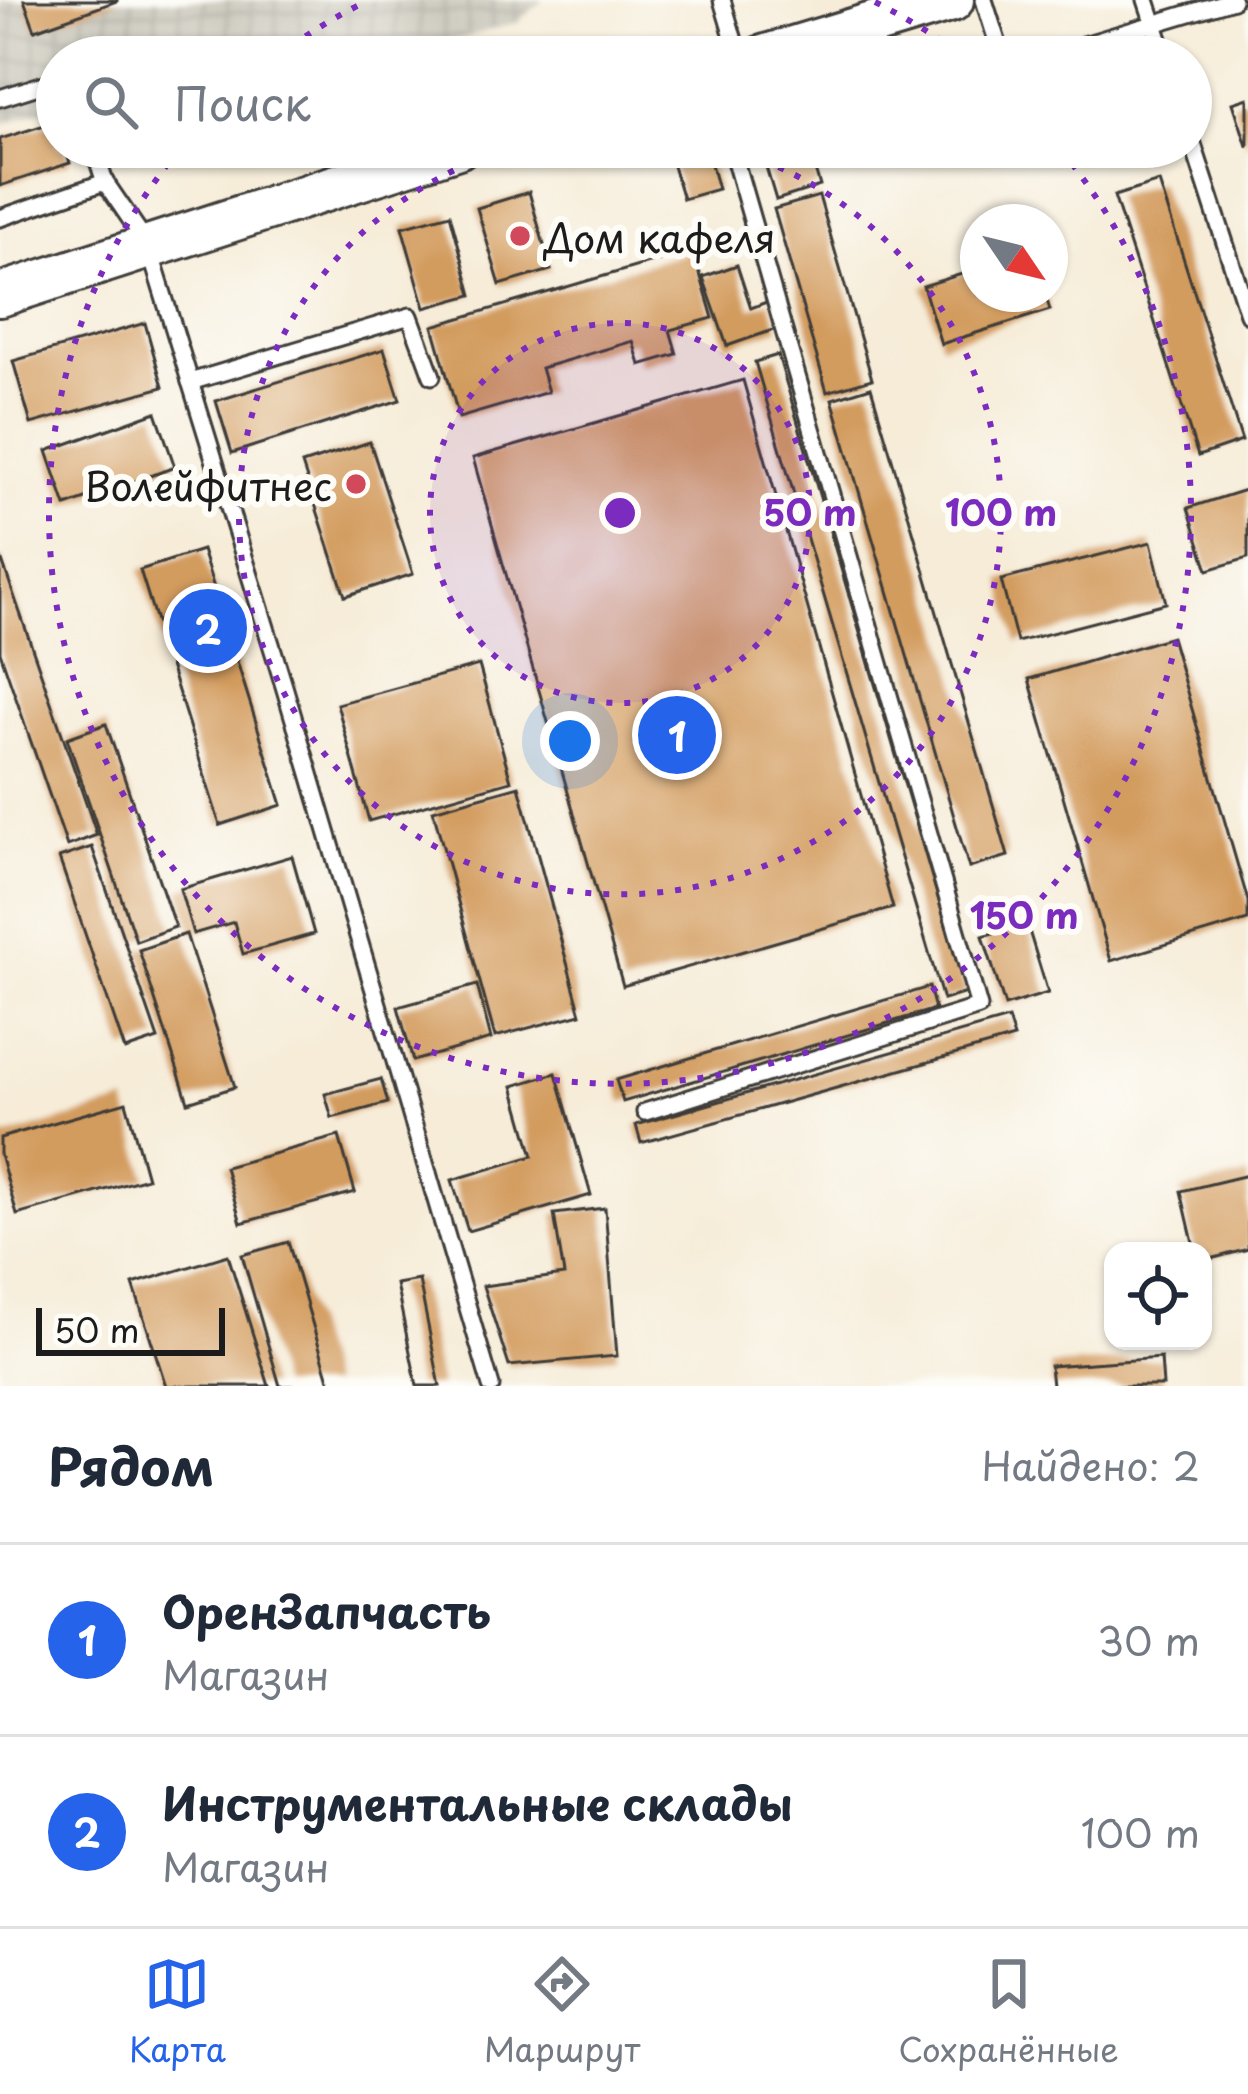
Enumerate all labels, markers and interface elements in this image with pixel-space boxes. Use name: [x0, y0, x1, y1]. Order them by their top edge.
search box: [36, 36, 1212, 168]
text: Поиск: [174, 68, 311, 136]
icon: search: [78, 69, 144, 135]
north arrow: [960, 204, 1068, 312]
place label: Дом кафеля: [542, 207, 776, 266]
marker: Дом кафеля: [507, 223, 533, 249]
place label: Волейфитнес: [84, 455, 332, 514]
marker: Волейфитнес: [343, 471, 369, 497]
text: 50 m: [763, 484, 857, 538]
text: 100 m: [945, 484, 1057, 538]
centre of rings: [599, 492, 641, 534]
pin: 2: [169, 583, 247, 673]
pin: 1: [638, 690, 716, 780]
your location: [540, 711, 600, 771]
text: 150 m: [969, 887, 1079, 941]
map controls: [1104, 1242, 1212, 1350]
button: locate: [1104, 1242, 1212, 1350]
scale bar: [36, 1302, 225, 1355]
text: 50 m: [54, 1304, 140, 1354]
text: Рядом: [48, 1426, 214, 1503]
text: Найдено: 2: [981, 1435, 1200, 1494]
text: ОренЗапчасть: [162, 1576, 491, 1644]
text: 1: [78, 1610, 96, 1669]
text: 30 m: [1097, 1610, 1200, 1669]
text: Магазин: [162, 1644, 329, 1703]
text: Инструментальные склады: [162, 1768, 792, 1836]
text: 2: [73, 1802, 101, 1861]
text: 100 m: [1081, 1802, 1200, 1861]
text: Магазин: [162, 1836, 329, 1895]
tab: Карта: [129, 1951, 226, 2073]
tab: Маршрут: [484, 1951, 640, 2073]
tab: Сохранённые: [898, 1951, 1119, 2073]

